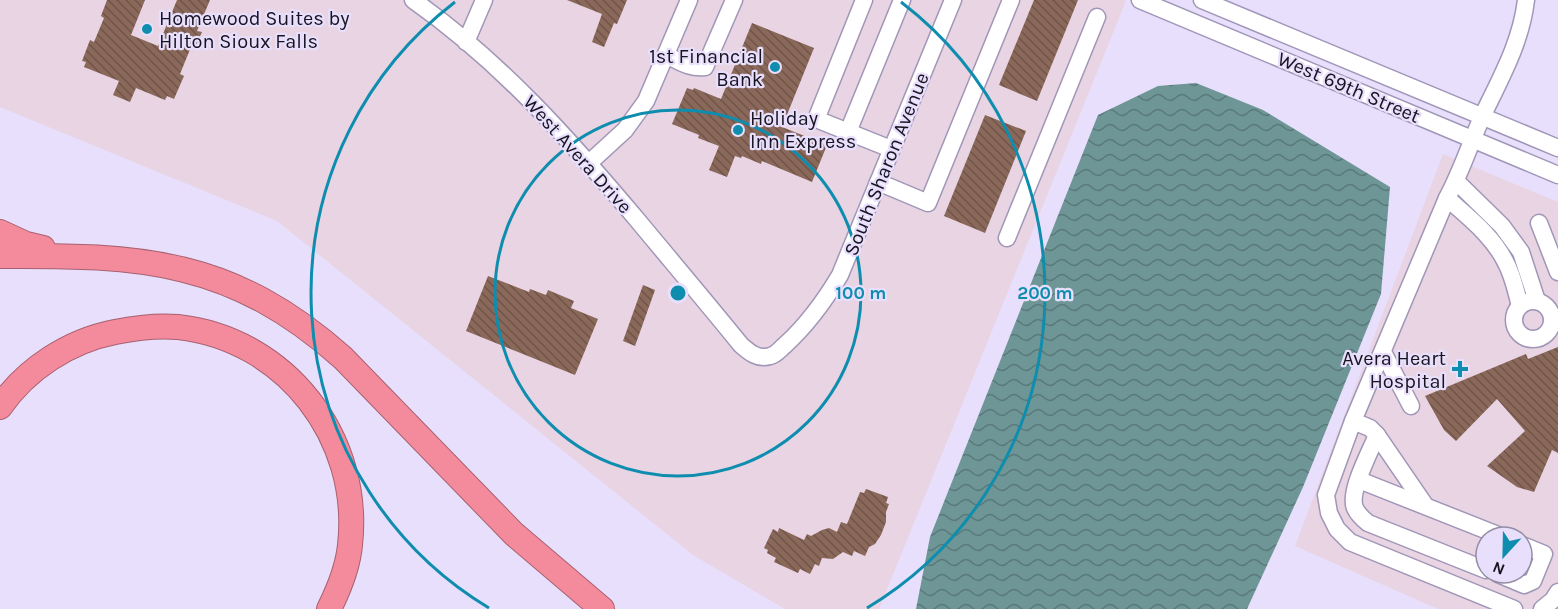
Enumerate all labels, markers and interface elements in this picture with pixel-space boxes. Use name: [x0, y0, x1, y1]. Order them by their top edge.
place label: Homewood Suites by Hilton Sioux Falls: [159, 7, 350, 53]
marker: Homewood Suites by Hilton Sioux Falls: [140, 22, 154, 36]
place label: 1st Financial Bank: [649, 45, 763, 91]
street label: West 69th Street: [1274, 47, 1424, 128]
marker: 1st Financial Bank: [768, 60, 782, 74]
street label: South Sharon Avenue: [839, 69, 934, 259]
street label: West Avera Drive: [518, 90, 637, 218]
place label: Holiday Inn Express: [750, 107, 856, 153]
marker: Holiday Inn Express: [731, 123, 745, 137]
text: 100 m: [836, 282, 886, 304]
text: 200 m: [1017, 282, 1073, 304]
centre of rings: [668, 283, 688, 303]
place label: Avera Heart Hospital: [1342, 347, 1446, 393]
marker: Avera Heart Hospital: [1451, 360, 1469, 378]
north arrow: [1474, 525, 1534, 585]
text: N: [1490, 557, 1507, 579]

